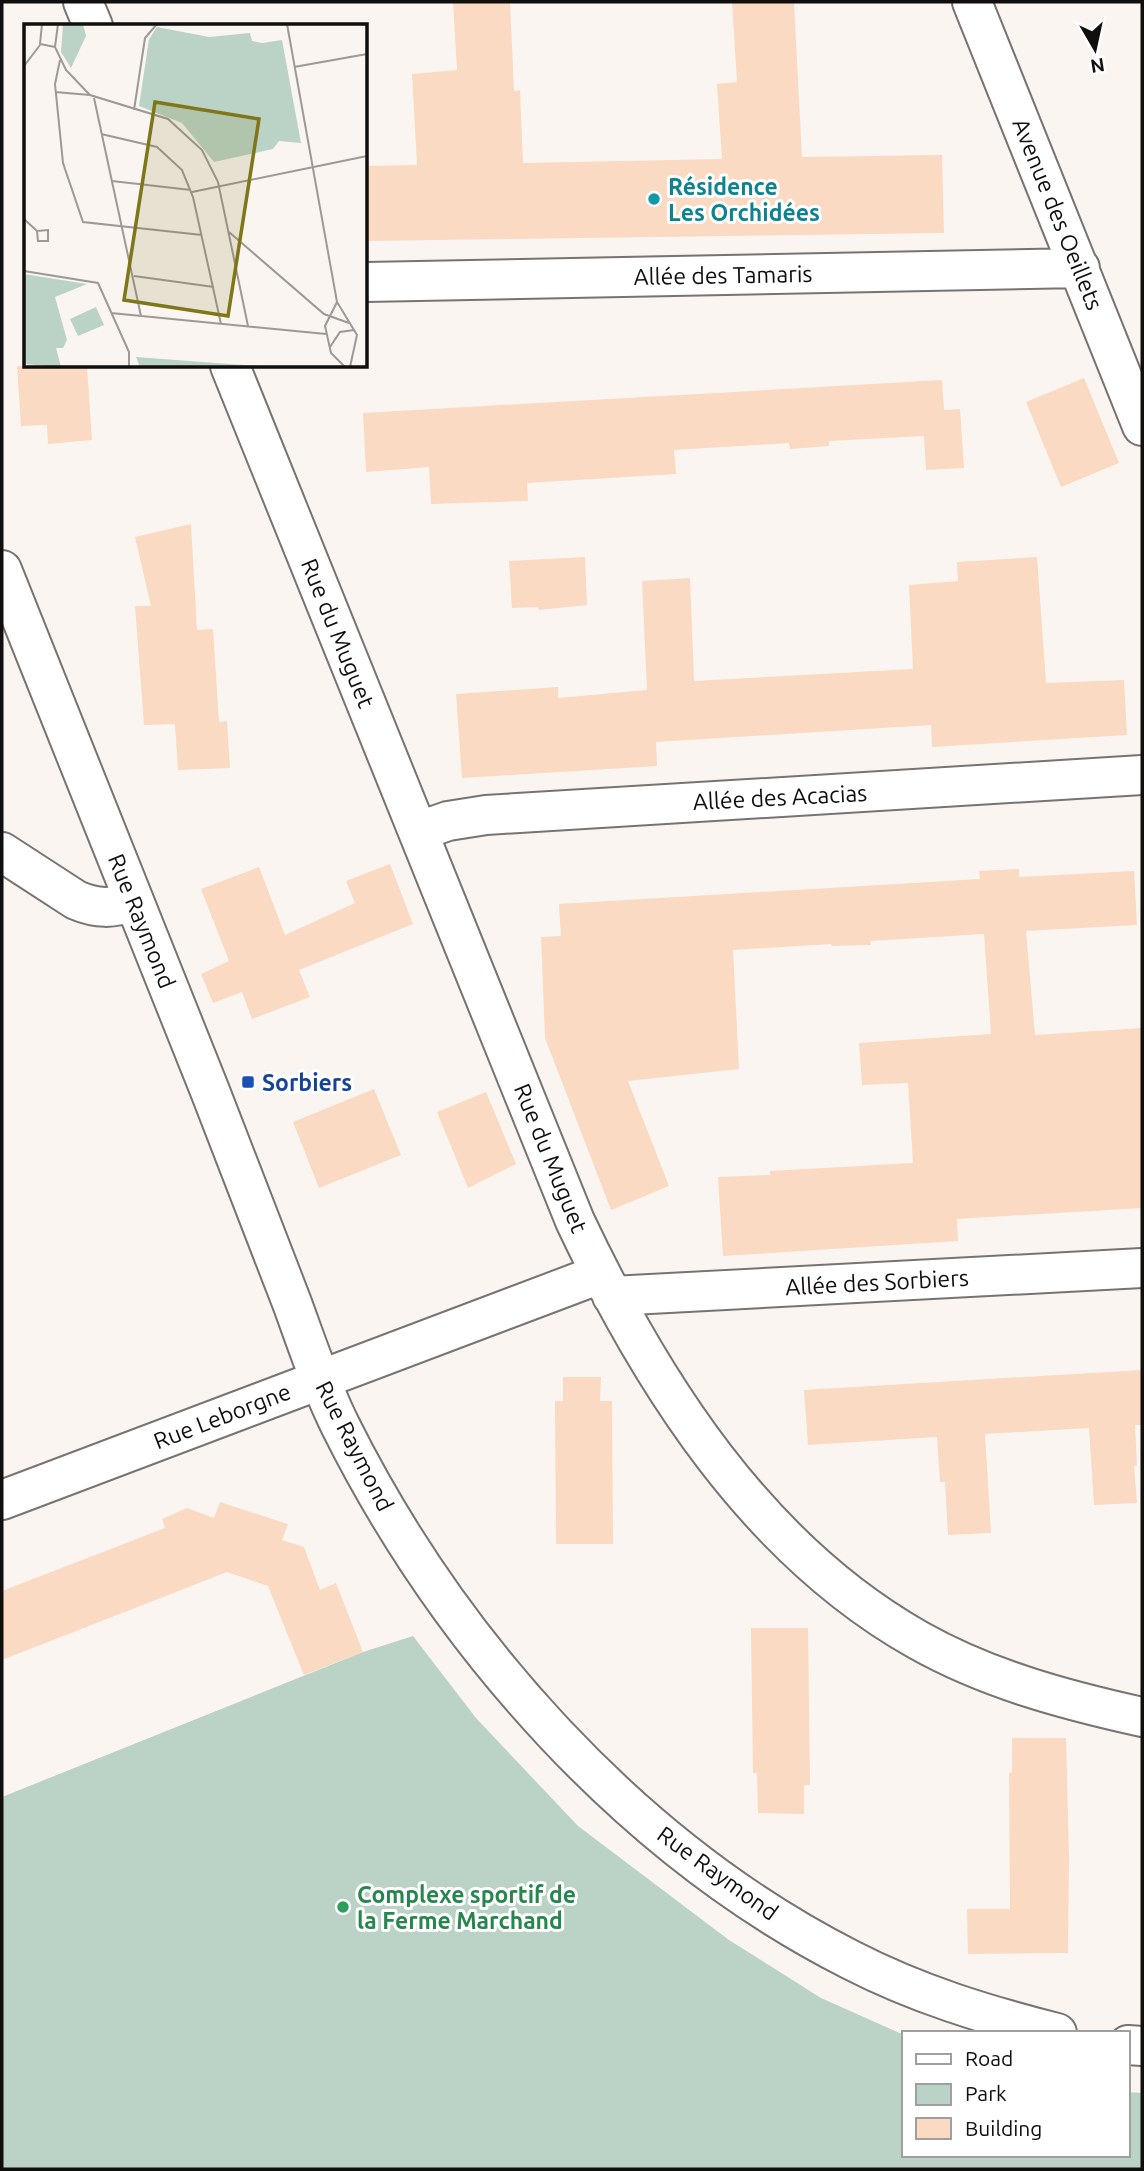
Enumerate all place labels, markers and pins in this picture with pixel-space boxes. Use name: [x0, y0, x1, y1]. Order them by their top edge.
place label: Résidence Les Orchidées: [668, 174, 820, 225]
marker: Résidence Les Orchidées: [646, 191, 662, 207]
place label: Sorbiers: [262, 1070, 352, 1095]
marker: Sorbiers: [240, 1074, 256, 1090]
place label: Complexe sportif de la Ferme Marchand: [357, 1882, 576, 1933]
marker: Complexe sportif de la Ferme Marchand: [335, 1899, 351, 1915]

